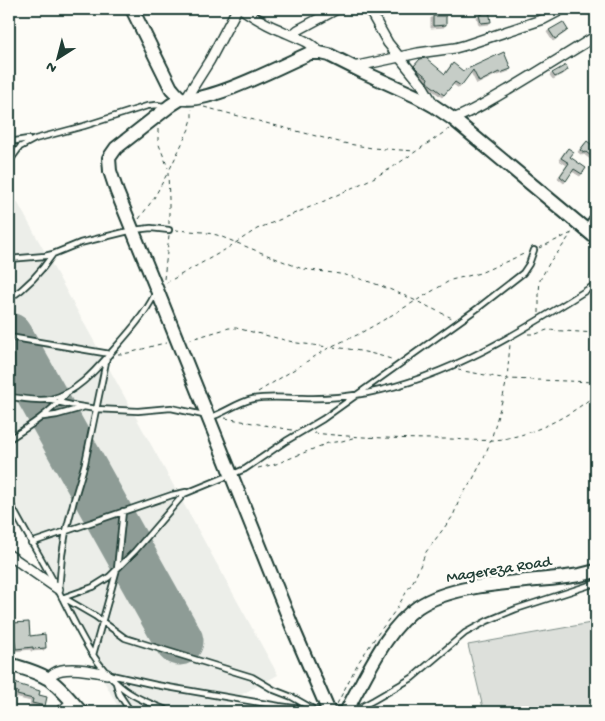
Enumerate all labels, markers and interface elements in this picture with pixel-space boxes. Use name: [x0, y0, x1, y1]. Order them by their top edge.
north arrow: [32, 32, 82, 82]
text: N: [43, 57, 61, 76]
street label: Magereza Road: [445, 553, 554, 589]

